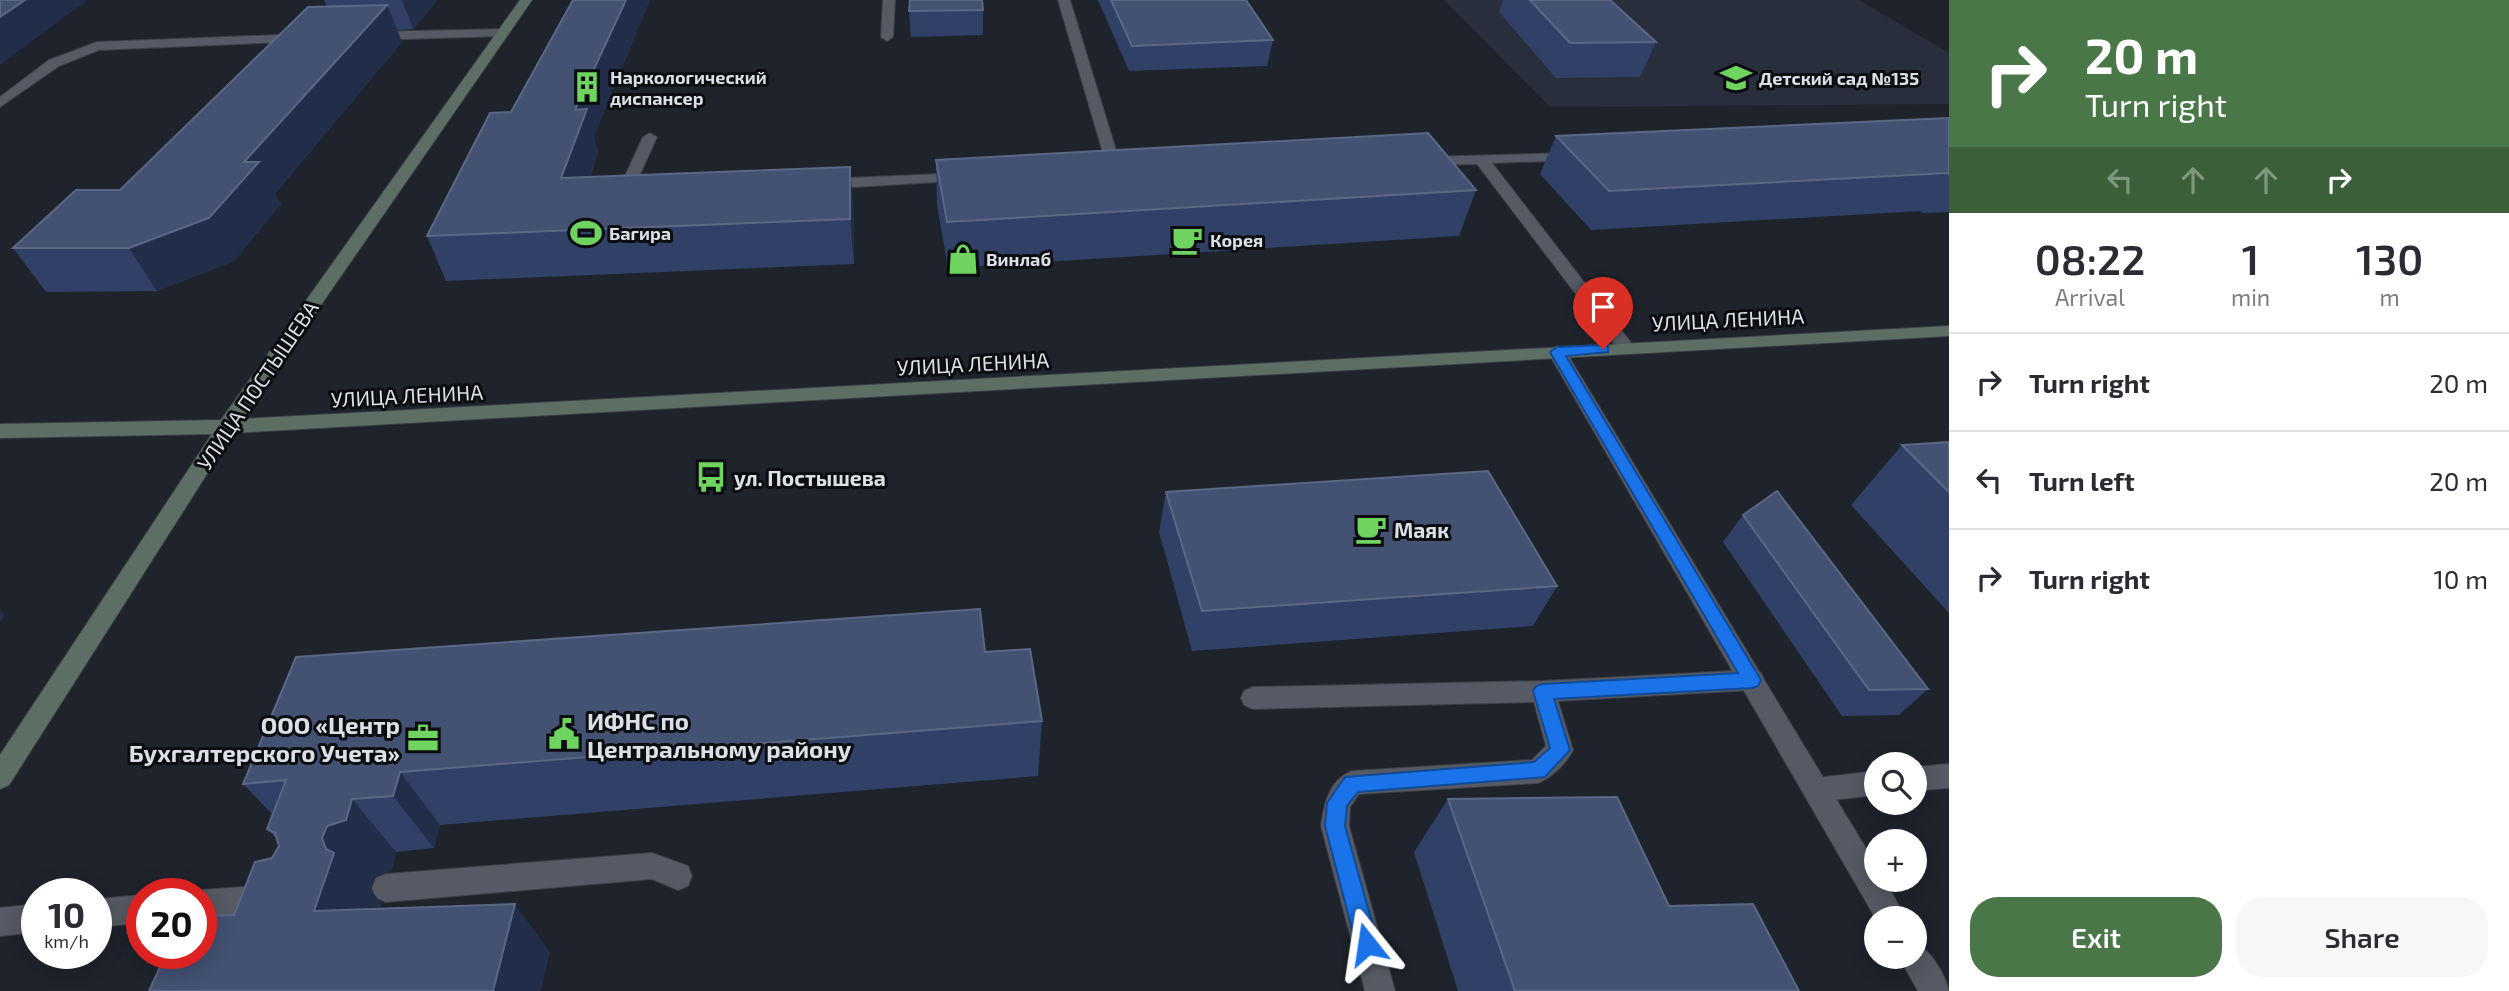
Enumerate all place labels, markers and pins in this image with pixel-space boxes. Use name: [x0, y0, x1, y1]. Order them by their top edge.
school or university icon: Детский сад №135: [1719, 61, 1753, 95]
place label: Наркологический диспансер: [610, 66, 767, 109]
place label: Детский сад №135: [1759, 67, 1919, 89]
building icon: Наркологический диспансер: [570, 70, 604, 104]
sports icon: Багира: [569, 216, 603, 250]
place label: Багира: [609, 222, 671, 244]
cafe icon: Корея: [1170, 223, 1204, 257]
place label: Корея: [1210, 229, 1263, 251]
shop icon: Винлаб: [946, 242, 980, 276]
place label: Винлаб: [986, 248, 1051, 270]
pin: [1573, 277, 1633, 349]
bus stop icon: ул. Постышева: [694, 460, 728, 494]
place label: ул. Постышева: [734, 465, 886, 490]
cafe icon: Маяк: [1354, 512, 1388, 546]
place label: Маяк: [1394, 517, 1449, 542]
place label: ИФНС по Центральному району: [587, 706, 852, 763]
place label: ООО «Центр Бухгалтерского Учета»: [129, 710, 400, 767]
public building icon: ИФНС по Центральному району: [547, 717, 581, 751]
office icon: ООО «Центр Бухгалтерского Учета»: [406, 721, 440, 755]

